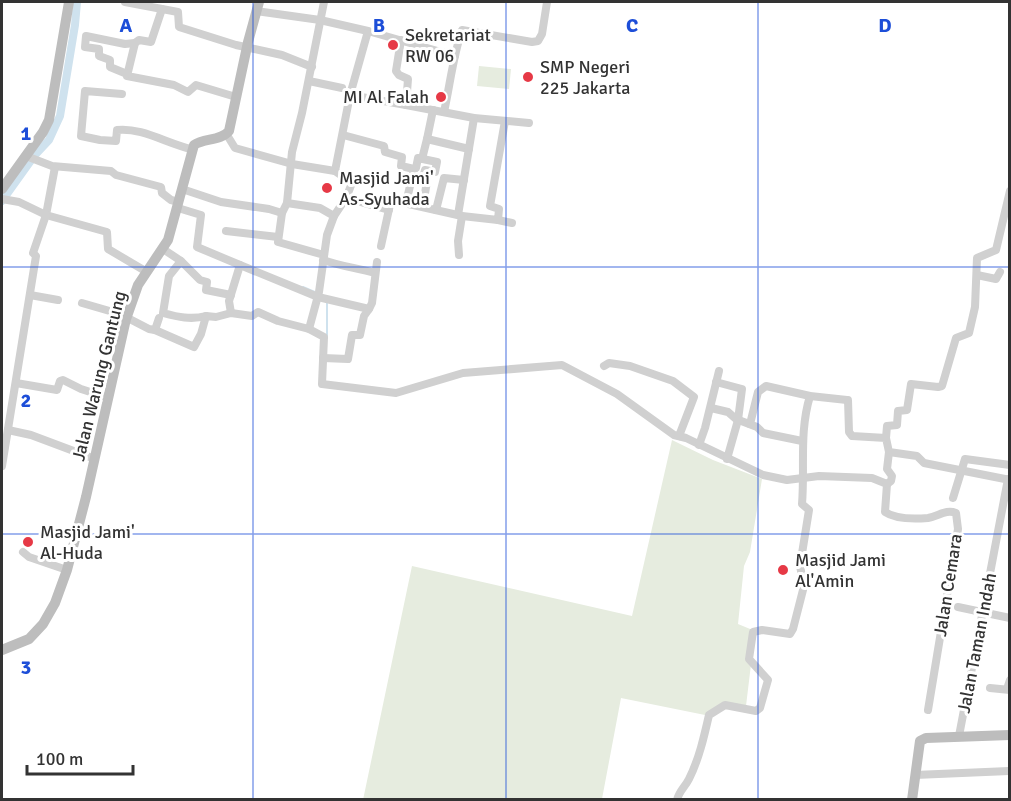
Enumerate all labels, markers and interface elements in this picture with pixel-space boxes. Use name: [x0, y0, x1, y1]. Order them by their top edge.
text: A: [120, 13, 133, 38]
text: B: [373, 13, 385, 38]
text: C: [626, 13, 638, 38]
text: D: [878, 13, 892, 38]
place label: Sekretariat RW 06: [405, 24, 491, 67]
marker: Sekretariat RW 06: [386, 38, 400, 52]
place label: SMP Negeri 225 Jakarta: [540, 56, 630, 99]
marker: SMP Negeri 225 Jakarta: [521, 70, 535, 84]
place label: MI Al Falah: [343, 86, 429, 108]
marker: MI Al Falah: [434, 90, 448, 104]
text: 1: [21, 121, 32, 146]
place label: Masjid Jami' As-Syuhada: [339, 167, 434, 210]
marker: Masjid Jami' As-Syuhada: [320, 181, 334, 195]
street label: Jalan Warung Gantung: [67, 289, 131, 463]
text: 2: [21, 388, 31, 413]
place label: Masjid Jami' Al-Huda: [40, 521, 135, 564]
street label: Jalan Cemara: [929, 532, 967, 638]
marker: Masjid Jami' Al-Huda: [21, 535, 35, 549]
place label: Masjid Jami Al'Amin: [795, 549, 886, 592]
marker: Masjid Jami Al'Amin: [776, 563, 790, 577]
street label: Jalan Taman Indah: [953, 571, 1001, 715]
text: 3: [21, 655, 31, 680]
scale bar: [27, 738, 134, 776]
text: 100 m: [36, 748, 83, 770]

